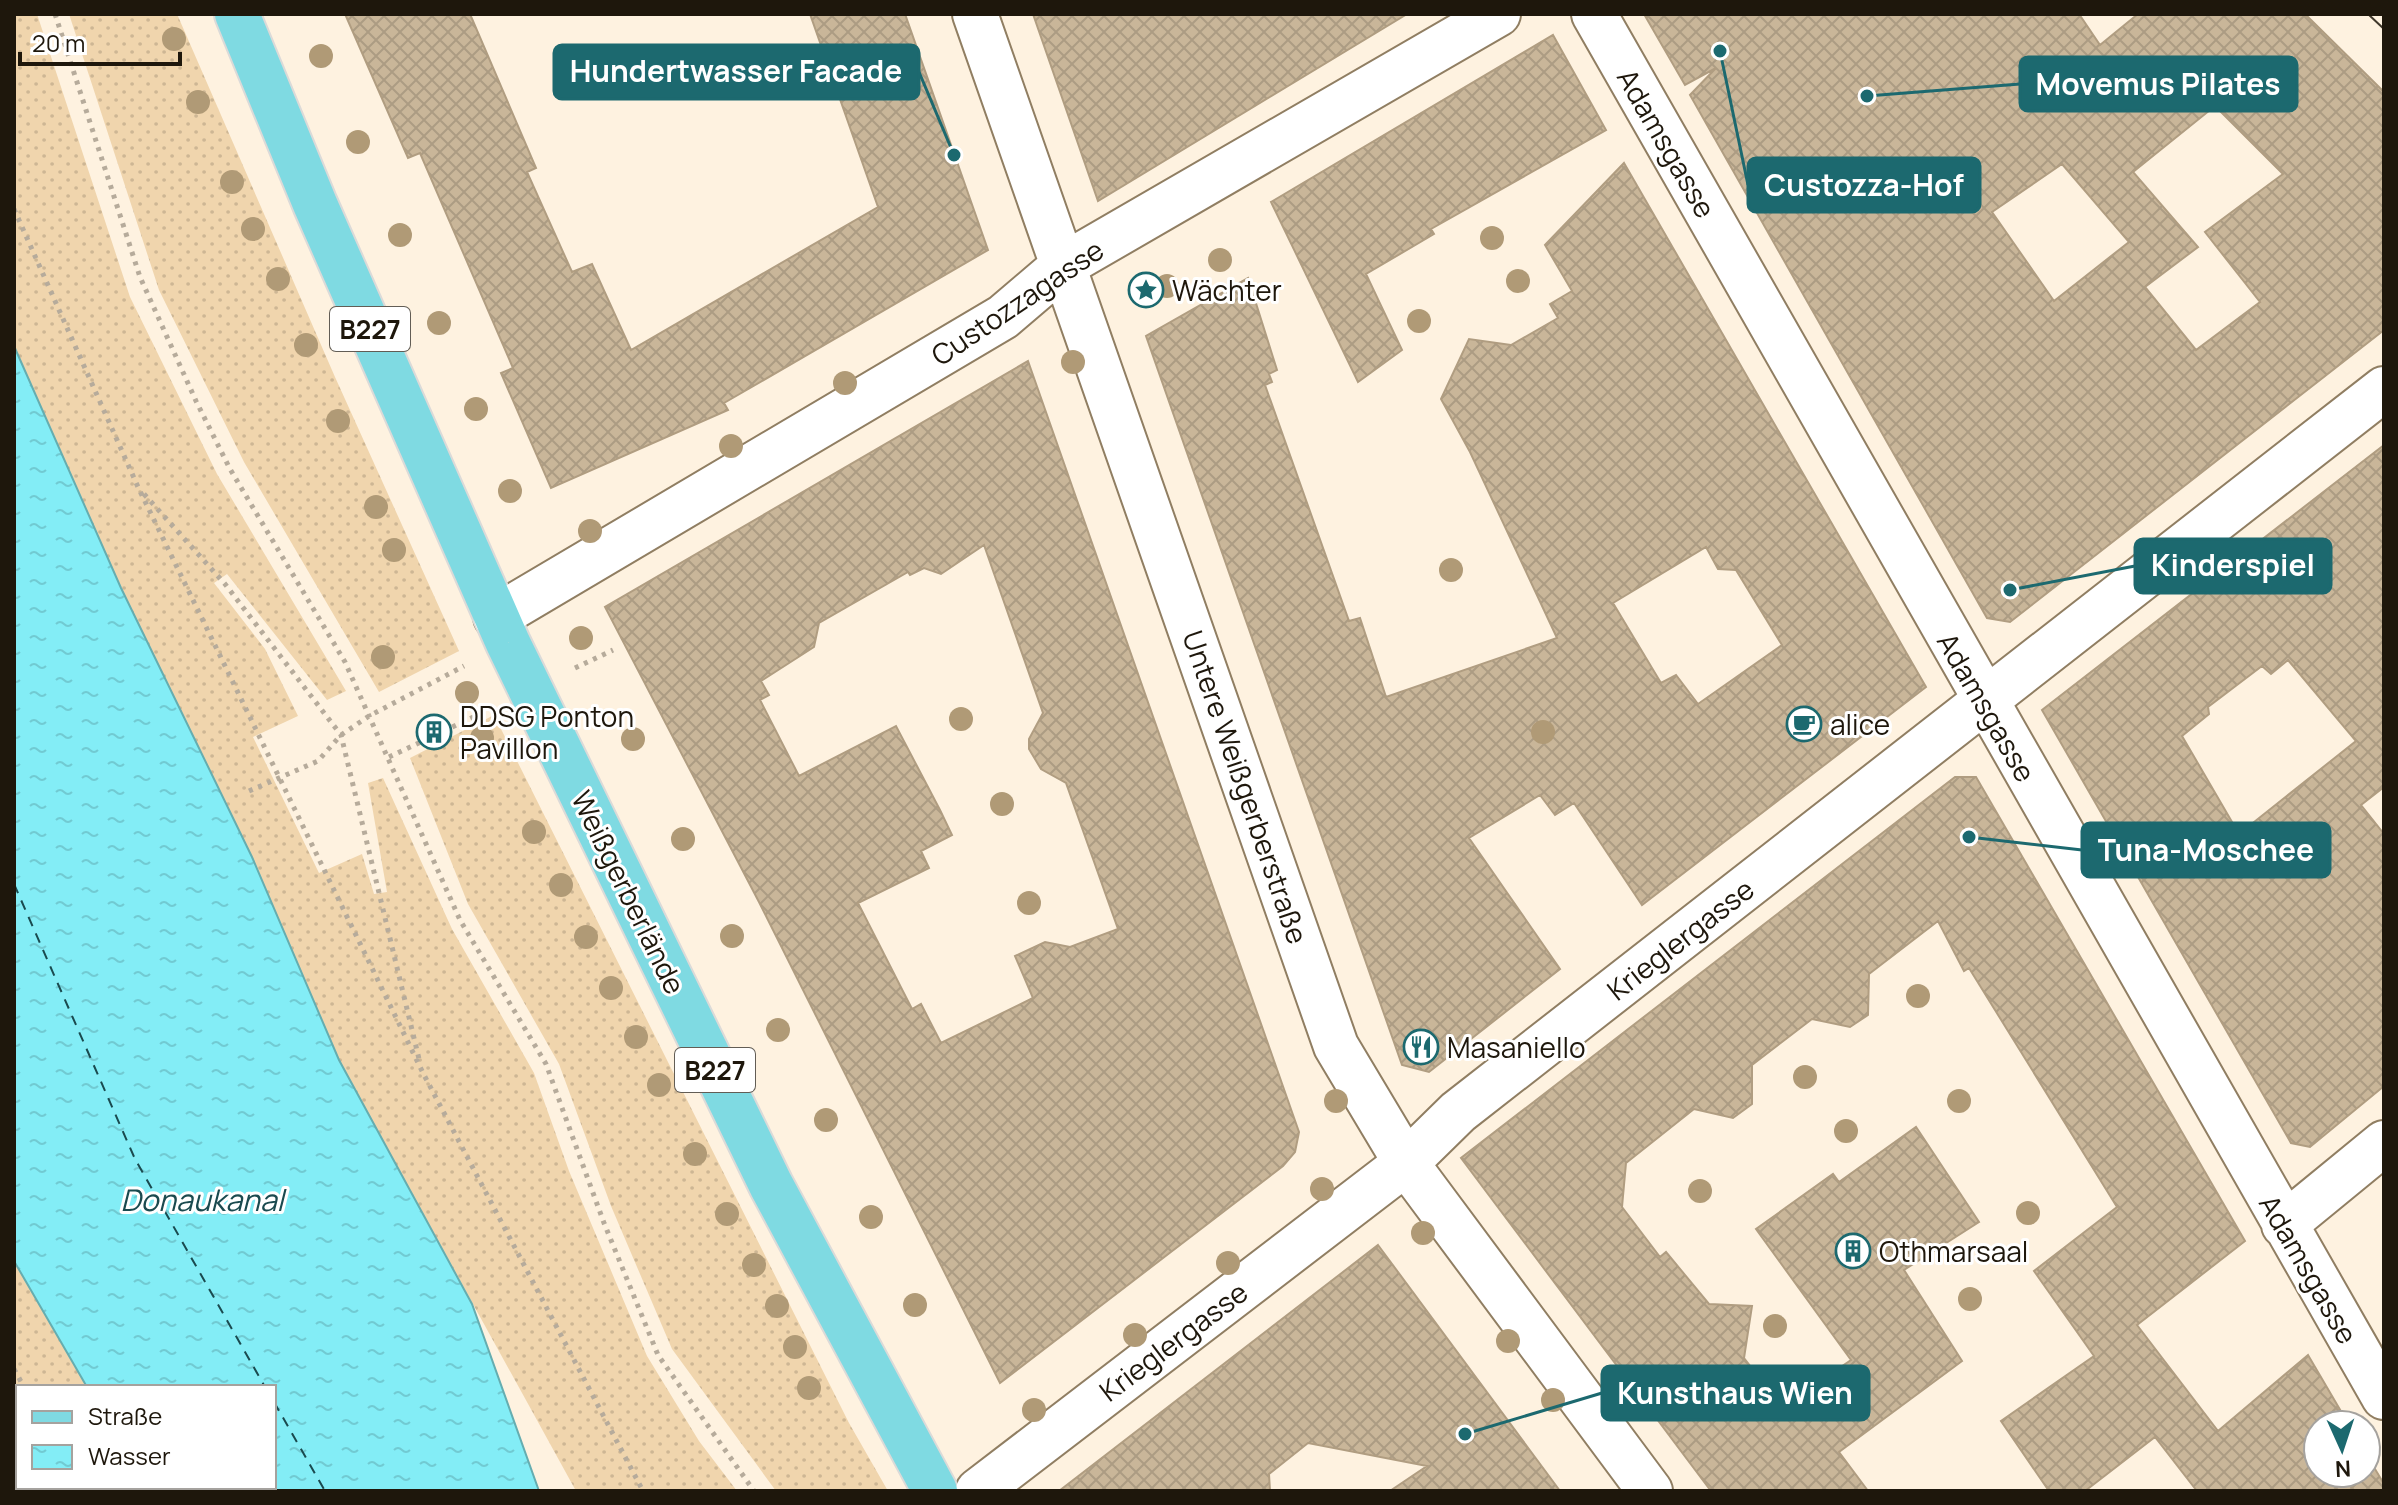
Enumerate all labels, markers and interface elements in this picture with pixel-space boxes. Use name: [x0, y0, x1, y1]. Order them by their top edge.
scale bar: [20, 16, 180, 66]
text: 20 m: [32, 26, 85, 59]
callout: Hundertwasser Facade: [554, 45, 919, 99]
text: Hundertwasser Facade: [570, 50, 902, 91]
callout: Movemus Pilates: [2020, 57, 2297, 111]
street label: Adamsgasse: [1609, 62, 1725, 224]
text: Movemus Pilates: [2036, 63, 2280, 104]
callout: Custozza-Hof: [1748, 158, 1980, 212]
text: Custozza-Hof: [1764, 164, 1965, 205]
street label: Custozzagasse: [923, 230, 1111, 374]
place icon: Wächter: [1127, 271, 1165, 309]
place label: Wächter: [1172, 271, 1282, 309]
road number: B227: [330, 307, 410, 351]
callout: Kinderspiel: [2135, 539, 2331, 593]
text: Kinderspiel: [2151, 544, 2315, 585]
street label: Untere Weißgerberstraße: [1174, 625, 1318, 949]
street label: Adamsgasse: [1929, 626, 2045, 788]
place label: DDSG Ponton Pavillon: [460, 697, 634, 767]
cafe icon: alice: [1785, 705, 1823, 743]
place label: alice: [1830, 705, 1890, 743]
building icon: DDSG Ponton Pavillon: [415, 713, 453, 751]
street label: Weißgerberlände: [563, 784, 695, 1000]
callout: Tuna-Moschee: [2082, 823, 2330, 877]
text: Tuna-Moschee: [2098, 829, 2314, 870]
street label: Krieglergasse: [1599, 870, 1761, 1008]
restaurant icon: Masaniello: [1402, 1028, 1440, 1066]
place label: Masaniello: [1447, 1028, 1586, 1066]
road number: B227: [675, 1048, 755, 1092]
water label: Donaukanal: [120, 1179, 288, 1220]
street label: Adamsgasse: [2251, 1188, 2367, 1350]
building icon: Othmarsaal: [1834, 1232, 1872, 1270]
place label: Othmarsaal: [1879, 1232, 2028, 1270]
street label: Krieglergasse: [1091, 1273, 1255, 1409]
callout: Kunsthaus Wien: [1602, 1366, 1869, 1420]
text: Kunsthaus Wien: [1617, 1372, 1853, 1413]
legend: [16, 1385, 276, 1489]
text: Straße: [88, 1399, 162, 1432]
north arrow: [2302, 1409, 2382, 1489]
text: Wasser: [88, 1439, 171, 1472]
text: N: [2334, 1454, 2352, 1484]

